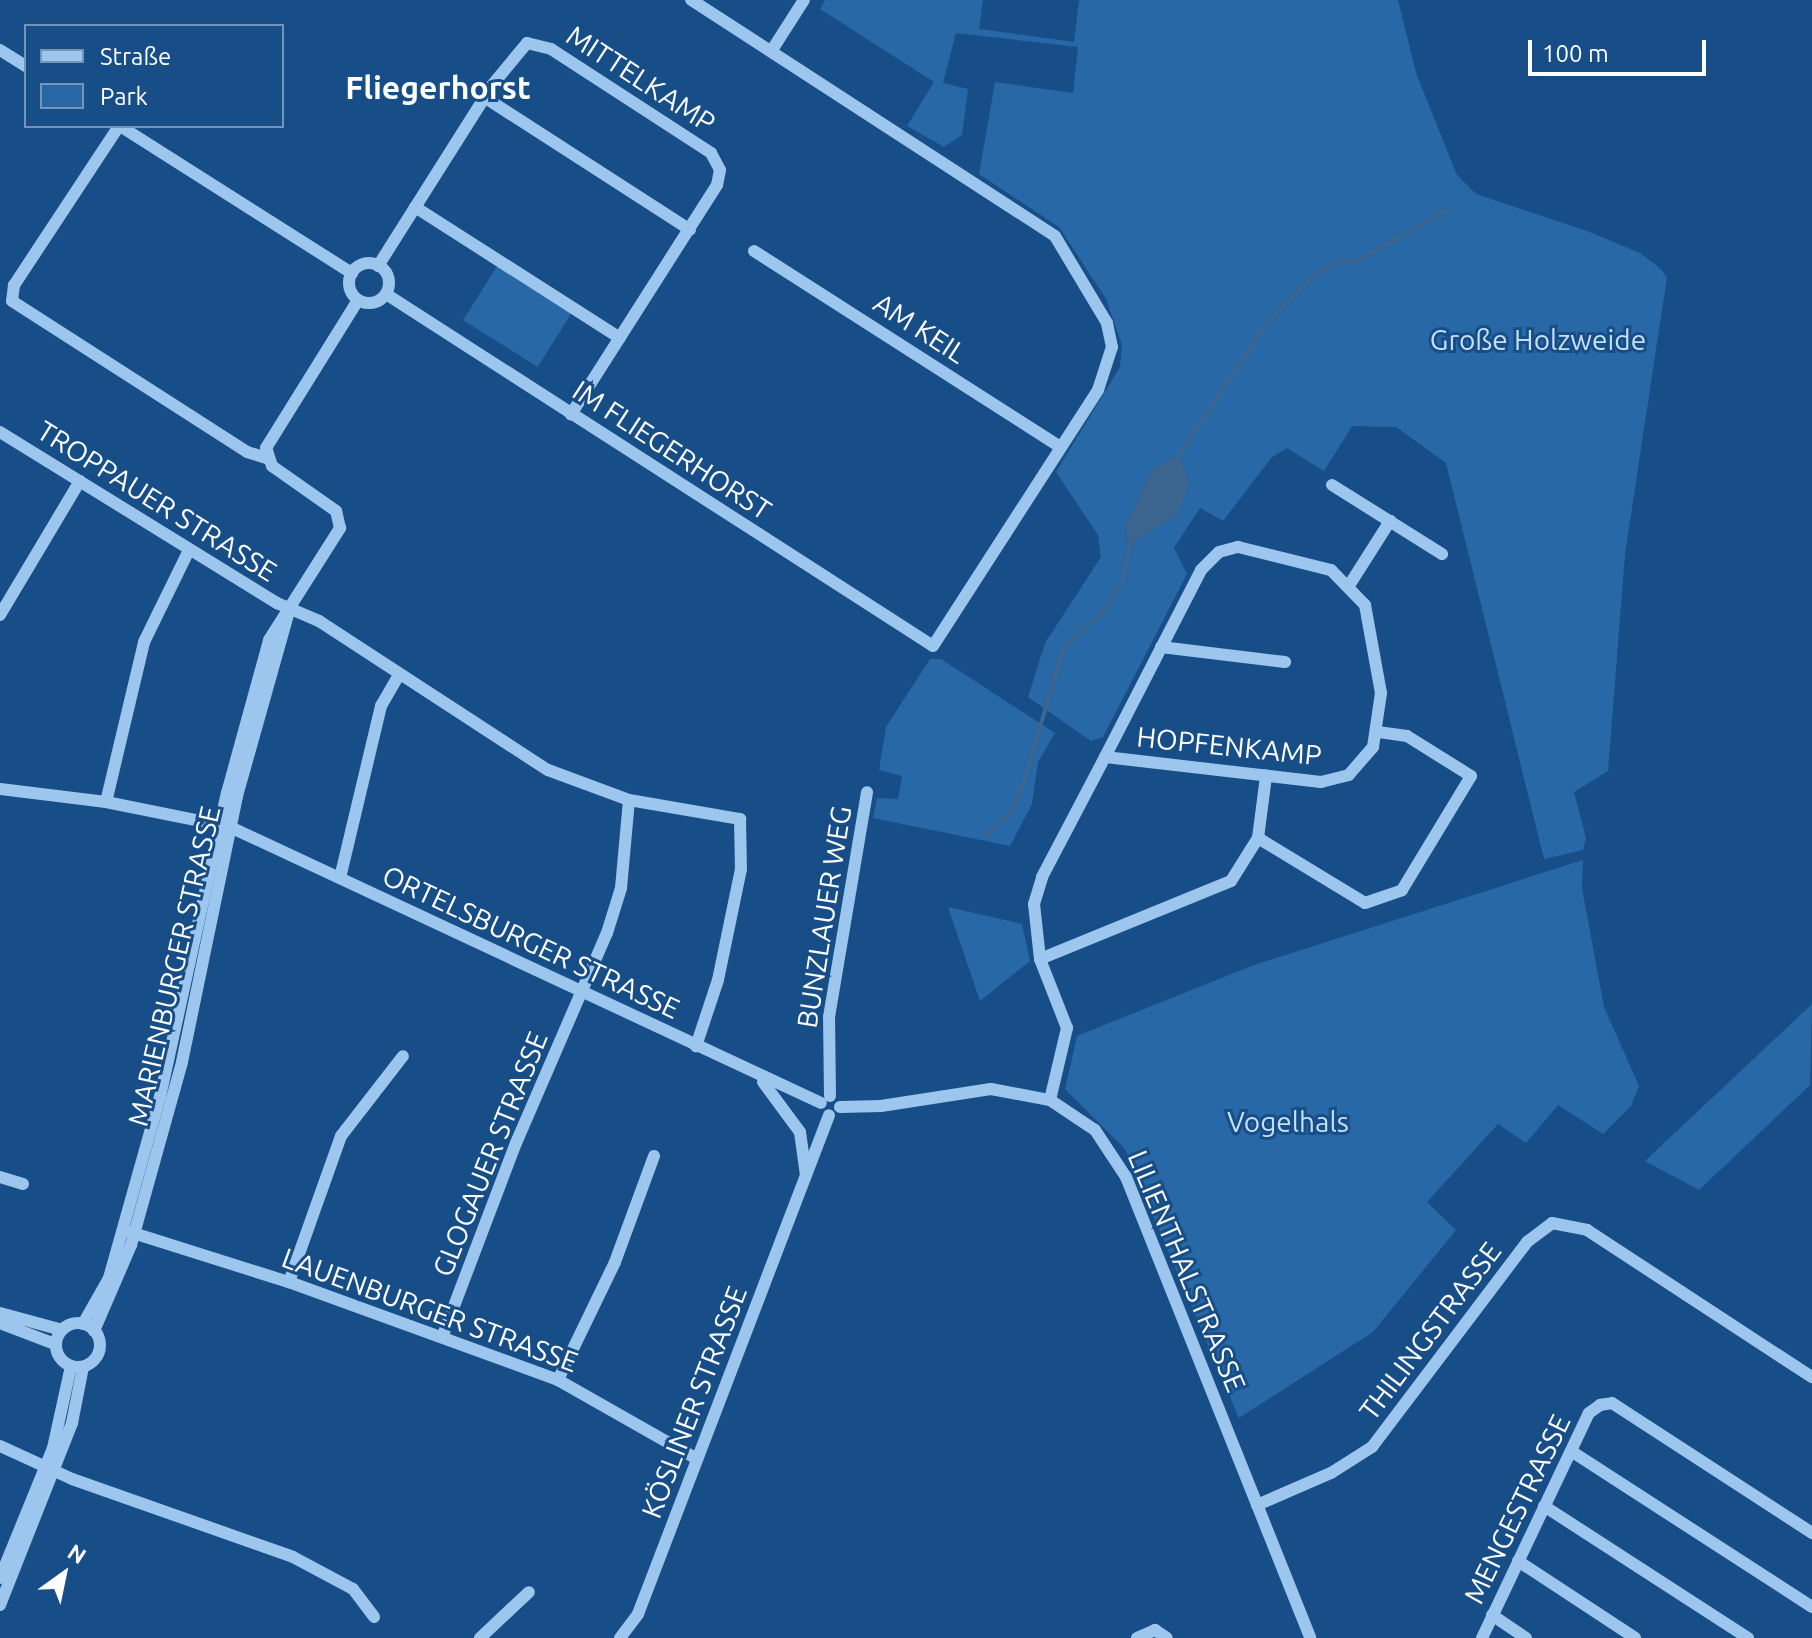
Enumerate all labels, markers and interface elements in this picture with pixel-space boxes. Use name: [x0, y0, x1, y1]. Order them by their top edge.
street label: MITTELKAMP: [560, 18, 722, 140]
legend: [24, 24, 284, 128]
scale bar: [1532, 24, 1710, 74]
text: 100 m: [1542, 40, 1609, 67]
text: Straße: [100, 43, 171, 70]
district label: Fliegerhorst: [345, 68, 531, 106]
text: Park: [100, 83, 148, 110]
street label: AM KEIL: [868, 286, 972, 370]
park label: Große Holzweide: [1430, 323, 1646, 357]
street label: IM FLIEGERHORST: [566, 373, 778, 527]
street label: TROPPAUER STRASSE: [31, 414, 283, 588]
street label: HOPFENKAMP: [1135, 720, 1323, 772]
street label: MARIENBURGER STRASSE: [121, 803, 227, 1129]
street label: BUNZLAUER WEG: [790, 804, 858, 1030]
street label: ORTELSBURGER STRASSE: [377, 858, 685, 1026]
street label: GLOGAUER STRASSE: [425, 1027, 555, 1281]
park label: Vogelhals: [1227, 1105, 1349, 1139]
street label: LILIENTHALSTRASSE: [1121, 1145, 1253, 1397]
street label: THILINGSTRASSE: [1352, 1235, 1508, 1427]
street label: LAUENBURGER STRASSE: [277, 1241, 583, 1379]
street label: KÖSLINER STRASSE: [634, 1281, 754, 1523]
street label: MENGESTRASSE: [1457, 1409, 1577, 1609]
north arrow: [24, 1534, 104, 1614]
text: N: [64, 1538, 91, 1568]

